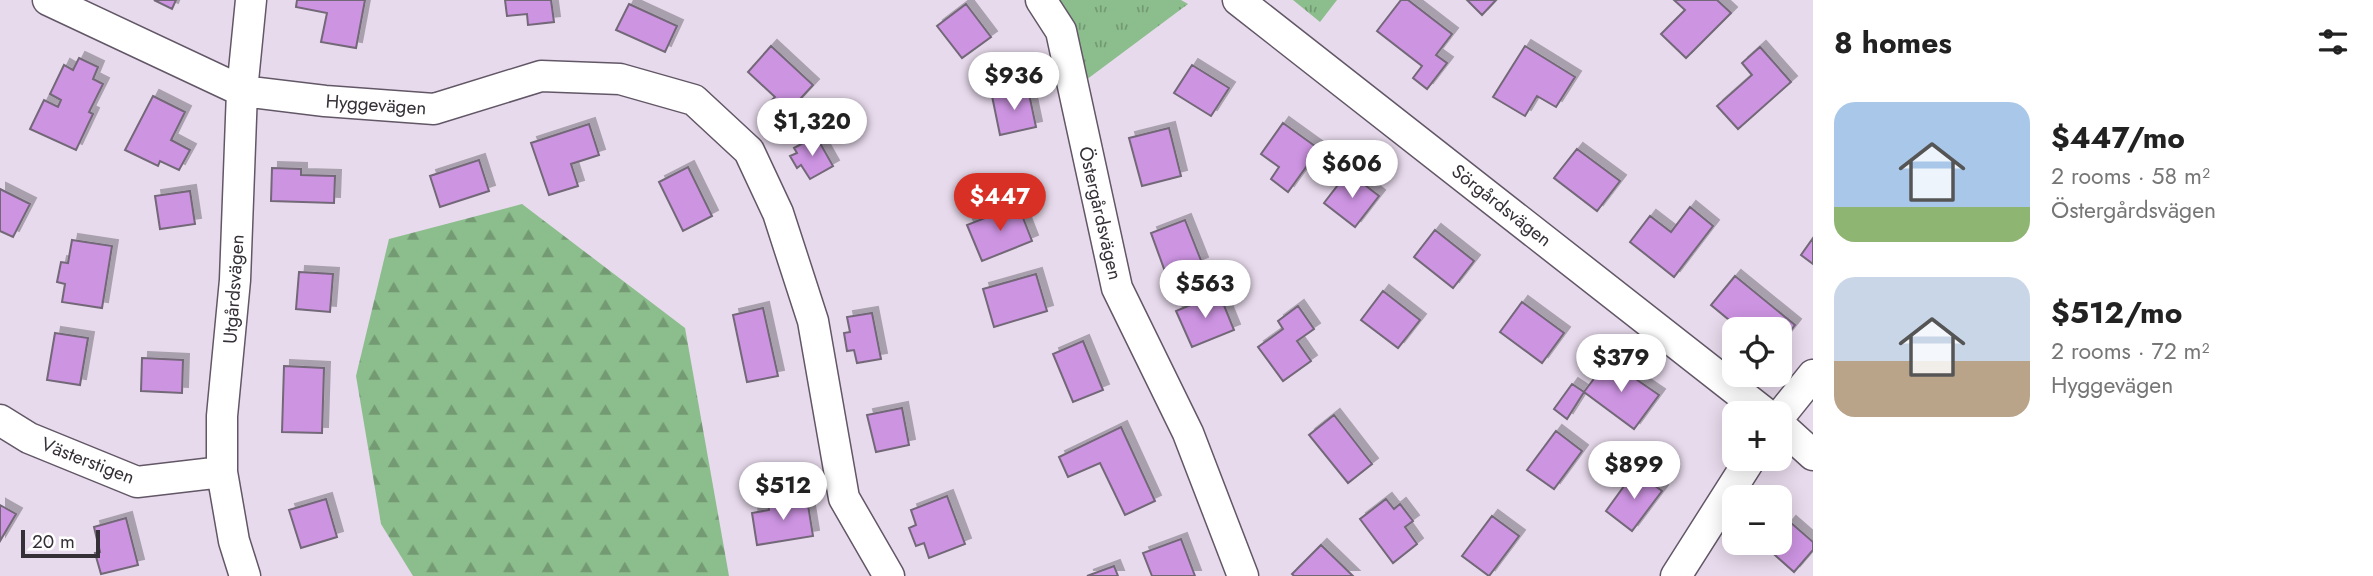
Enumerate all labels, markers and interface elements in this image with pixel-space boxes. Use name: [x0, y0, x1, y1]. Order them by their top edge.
text: 8 homes: [1834, 21, 1952, 64]
icon: filters: [2314, 23, 2352, 61]
pin: $936: [973, 52, 1055, 112]
text: $936: [984, 58, 1044, 92]
street label: Hyggevägen: [325, 88, 427, 121]
pin: $1,320: [755, 99, 869, 158]
text: $1,320: [773, 104, 851, 138]
text: $447/mo: [2051, 116, 2185, 159]
icon: home: [1890, 130, 1974, 214]
pin: $606: [1311, 140, 1393, 200]
street label: Östergårdsvägen: [1072, 144, 1129, 283]
text: $606: [1322, 146, 1382, 180]
street label: Sörgårdsvägen: [1446, 158, 1557, 253]
text: 2 rooms · 58 m²: [2051, 159, 2210, 193]
pin: $447: [959, 174, 1041, 233]
text: $447: [970, 179, 1030, 213]
text: Östergårdsvägen: [2051, 193, 2216, 227]
street label: Utgårdsvägen: [216, 233, 251, 345]
pin: $563: [1164, 260, 1246, 320]
text: $563: [1176, 266, 1234, 300]
text: $512/mo: [2051, 291, 2182, 334]
icon: home: [1890, 305, 1974, 389]
map controls: [1722, 317, 1792, 555]
button: locate: [1722, 317, 1792, 387]
pin: $379: [1580, 334, 1662, 394]
text: 2 rooms · 72 m²: [2051, 334, 2210, 368]
text: $379: [1592, 340, 1650, 374]
text: Hyggevägen: [2051, 368, 2173, 402]
button: +: [1722, 401, 1792, 471]
street label: Västerstigen: [37, 430, 138, 491]
pin: $899: [1593, 442, 1675, 501]
text: $899: [1604, 447, 1664, 481]
pin: $512: [742, 462, 824, 522]
text: $512: [755, 468, 811, 502]
button: −: [1722, 485, 1792, 555]
scale bar: [21, 527, 100, 559]
text: 20 m: [32, 528, 75, 555]

